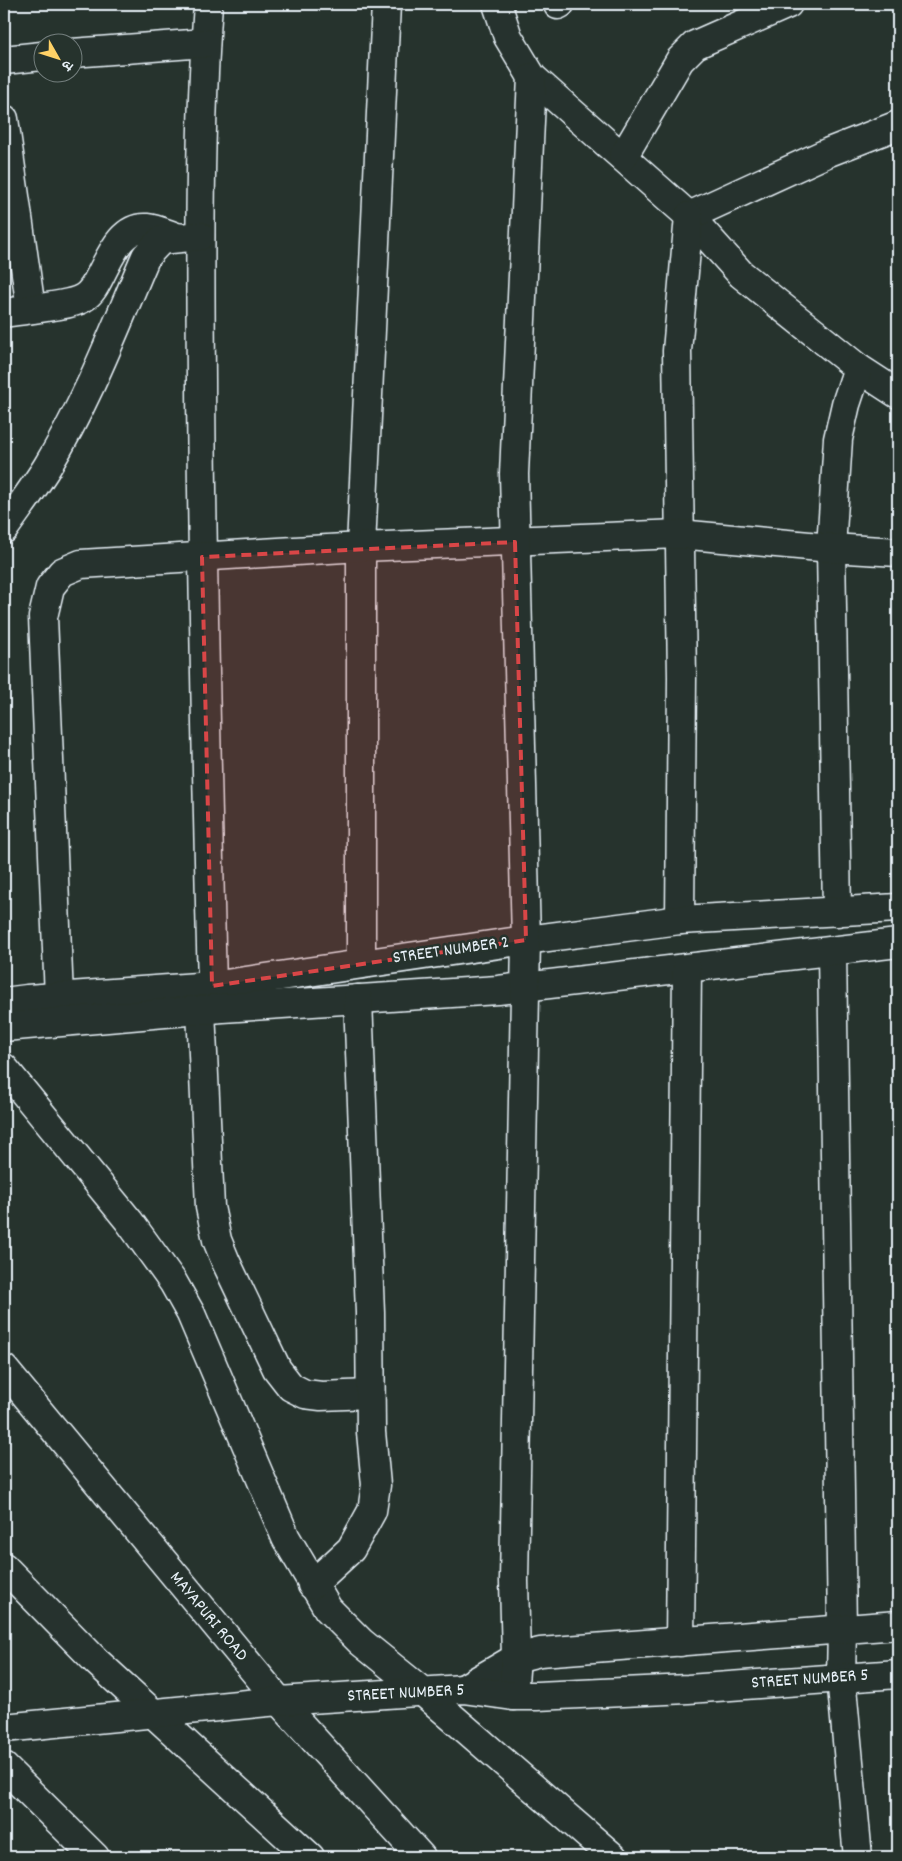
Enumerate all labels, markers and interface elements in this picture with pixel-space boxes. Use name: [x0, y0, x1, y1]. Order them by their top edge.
north arrow: [32, 32, 82, 82]
text: उ: [56, 55, 77, 75]
street label: STREET NUMBER 2: [391, 930, 511, 972]
street label: MAYAPURI ROAD: [163, 1567, 253, 1667]
street label: STREET NUMBER 5: [750, 1663, 870, 1697]
street label: STREET NUMBER 5: [347, 1678, 465, 1710]

